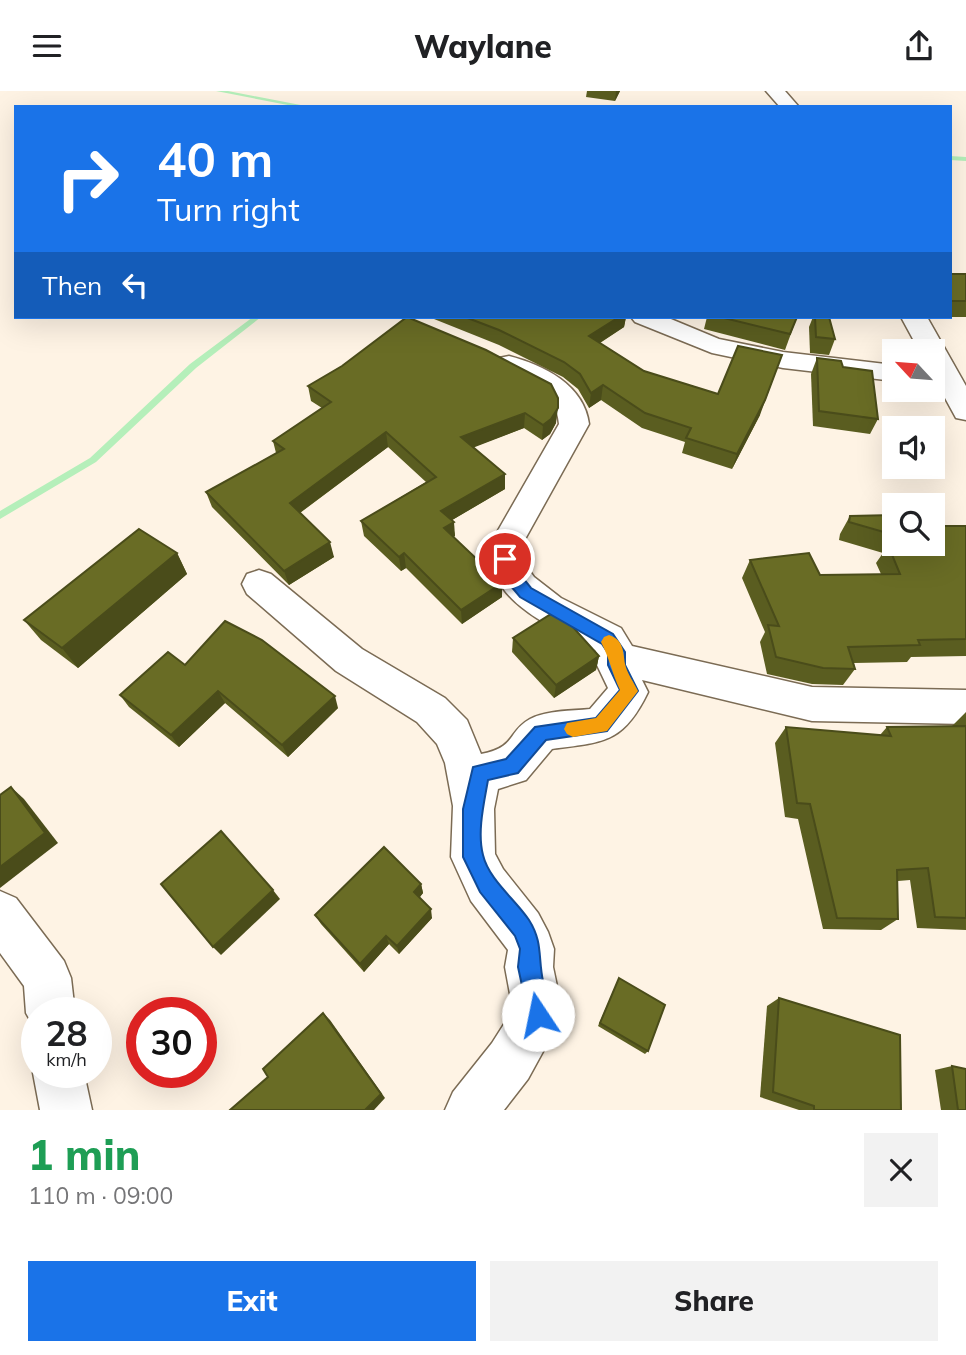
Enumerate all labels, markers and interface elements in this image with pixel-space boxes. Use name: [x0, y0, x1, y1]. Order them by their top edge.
text: Waylane: [414, 26, 552, 66]
icon: menu: [28, 27, 66, 65]
icon: share: [900, 27, 938, 65]
text: 40 m: [157, 128, 273, 189]
icon: right: [42, 133, 133, 224]
text: Turn right: [157, 189, 300, 229]
icon: left: [116, 266, 154, 304]
text: Then: [42, 269, 102, 302]
north arrow: [882, 339, 945, 403]
map controls: [882, 339, 945, 556]
button: sound: [882, 416, 945, 479]
button: search: [882, 493, 945, 556]
pin: [475, 529, 535, 589]
icon: arrive: [486, 540, 524, 578]
position arrow: [501, 978, 575, 1052]
speed limit sign: 30: [126, 997, 217, 1088]
text: 28: [45, 1011, 88, 1055]
text: km/h: [46, 1048, 87, 1071]
text: 1 min: [28, 1128, 141, 1181]
button: close: [864, 1133, 938, 1207]
text: 110 m · 09:00: [28, 1181, 173, 1210]
button: Exit: [28, 1261, 476, 1341]
button: Share: [490, 1261, 938, 1341]

